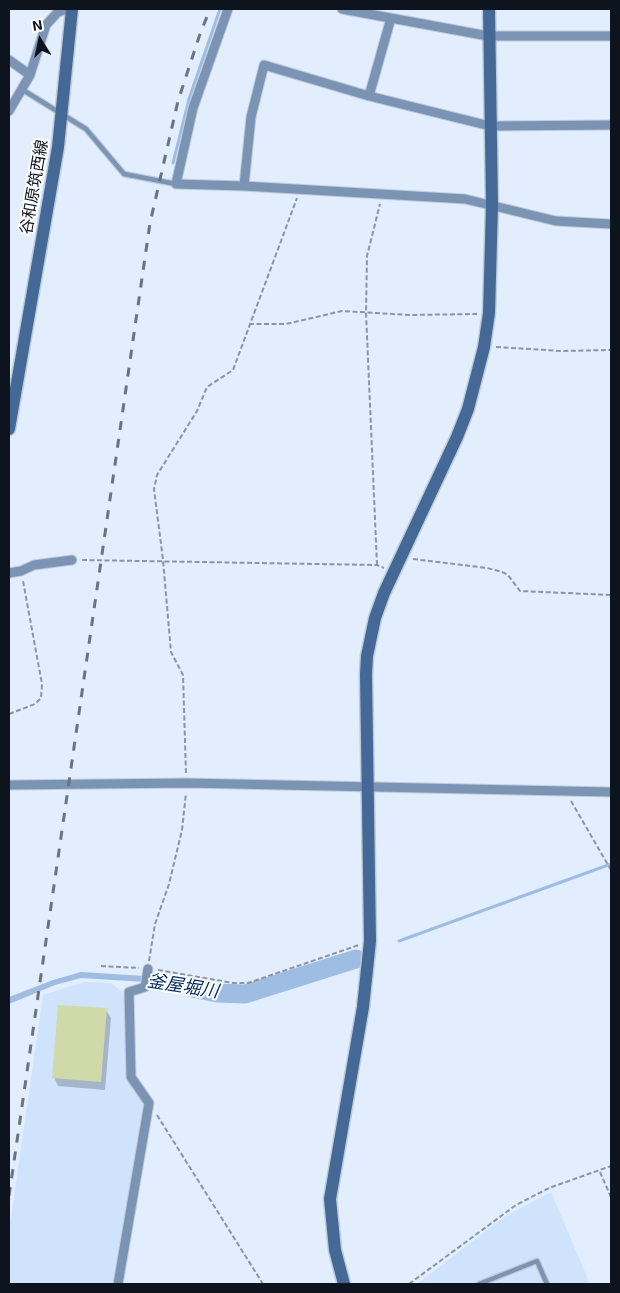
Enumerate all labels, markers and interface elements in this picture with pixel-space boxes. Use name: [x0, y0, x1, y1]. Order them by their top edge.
north arrow: [15, 15, 65, 65]
text: N: [31, 15, 44, 34]
street label: 谷和原筑西線: [16, 138, 52, 236]
water label: 釜屋堀川: [146, 970, 220, 1002]

